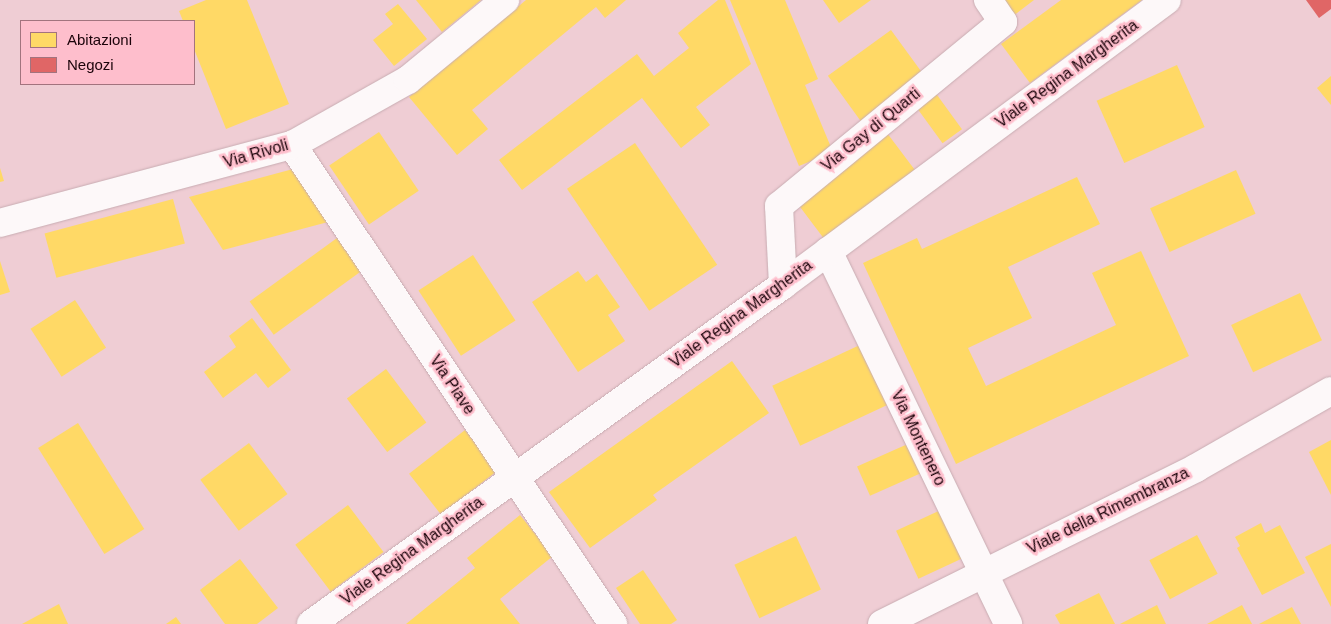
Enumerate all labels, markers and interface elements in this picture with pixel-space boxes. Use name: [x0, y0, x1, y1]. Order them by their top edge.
street label: Viale Regina Margherita: [992, 16, 1142, 132]
legend: [20, 20, 195, 85]
text: Abitazioni: [67, 31, 132, 48]
text: Negozi: [67, 56, 114, 73]
street label: Via Gay di Quarti: [818, 84, 924, 176]
street label: Via Rivoli: [221, 136, 291, 172]
street label: Viale Regina Margherita: [666, 256, 816, 372]
street label: Via Piave: [425, 352, 479, 418]
street label: Via Montenero: [887, 387, 949, 489]
street label: Viale della Rimembranza: [1024, 463, 1192, 559]
street label: Viale Regina Margherita: [337, 493, 487, 609]

